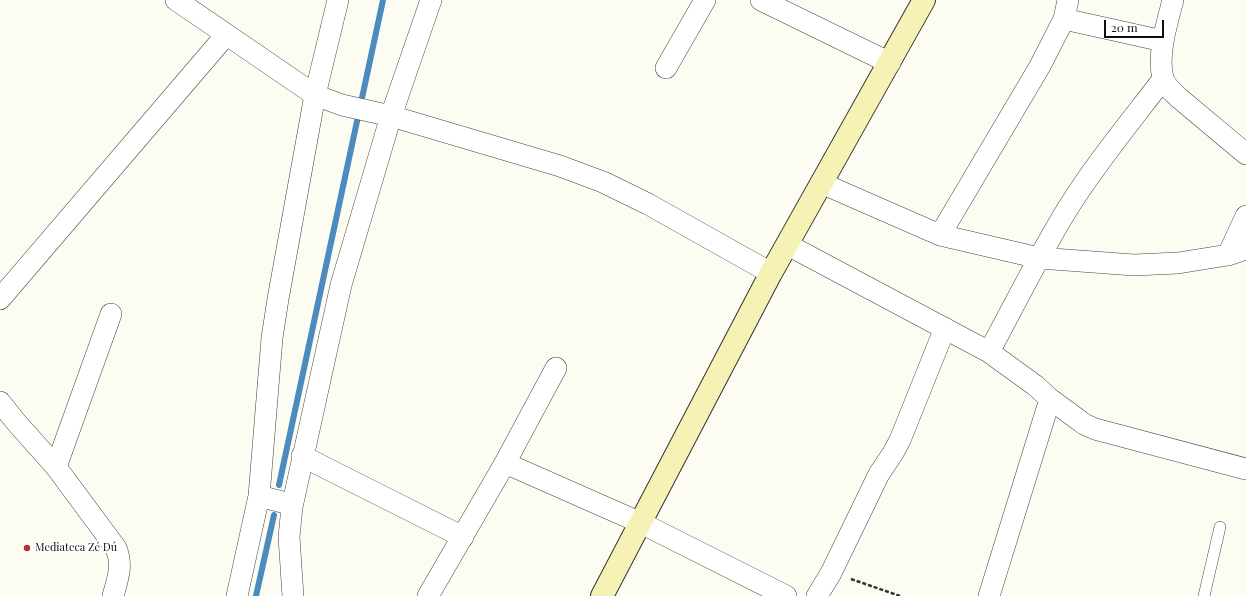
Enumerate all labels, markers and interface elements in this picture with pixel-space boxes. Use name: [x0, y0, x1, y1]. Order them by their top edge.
scale bar: [1106, 12, 1166, 38]
text: 20 m: [1111, 19, 1138, 35]
place label: Mediateca Zé Dú: [35, 541, 117, 555]
marker: Mediateca Zé Dú: [22, 543, 32, 553]

